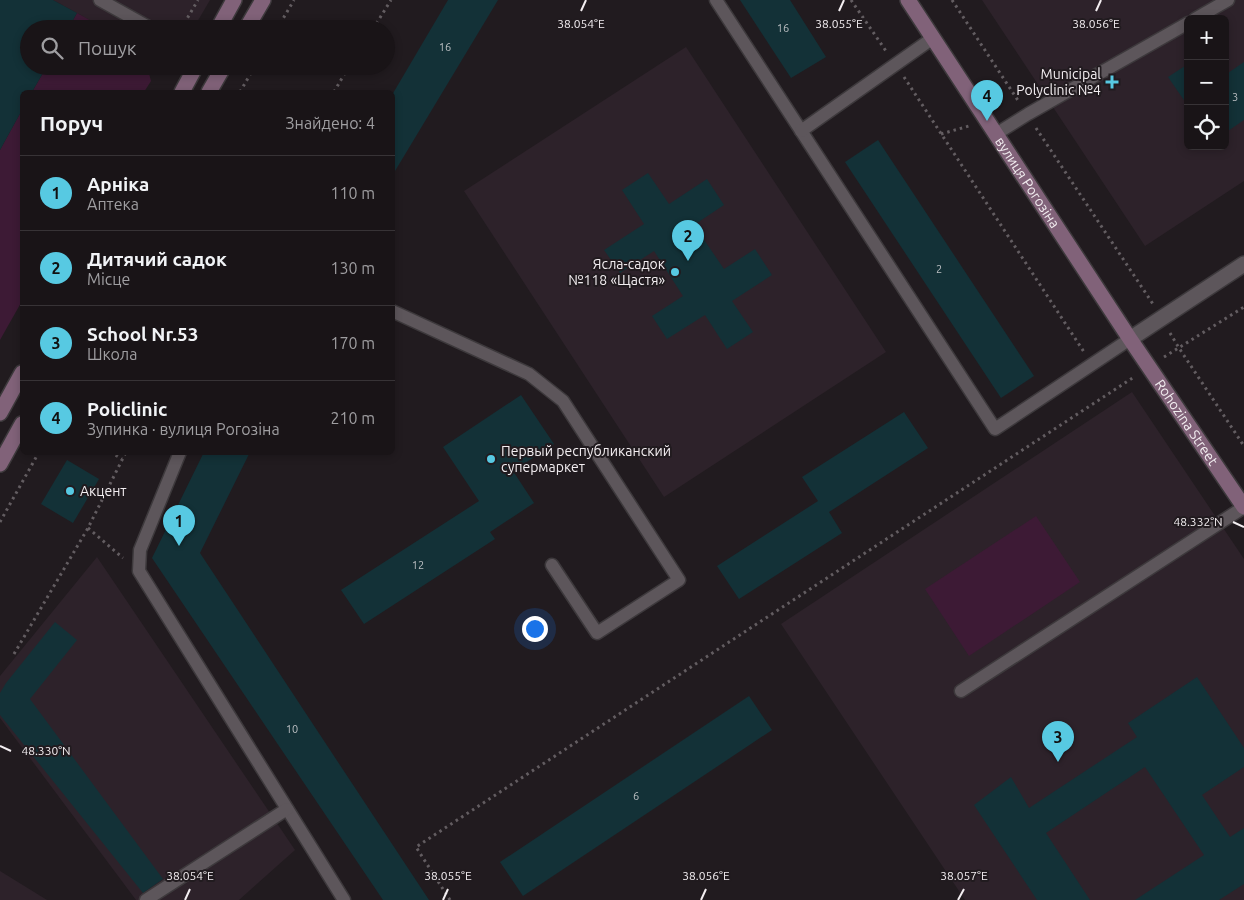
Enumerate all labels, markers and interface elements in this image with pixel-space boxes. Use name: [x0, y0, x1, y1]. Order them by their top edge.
map controls: [1184, 15, 1229, 150]
button: +: [1184, 15, 1229, 60]
text: 38.054°E: [557, 17, 605, 30]
text: 38.055°E: [815, 17, 863, 30]
text: 38.056°E: [1072, 17, 1120, 30]
search box: [20, 20, 395, 75]
house number: 16: [777, 22, 789, 34]
icon: search: [38, 34, 66, 62]
text: Пошук: [78, 37, 137, 59]
house number: 16: [439, 41, 451, 53]
button: −: [1184, 60, 1229, 105]
place label: Municipal Polyclinic №4: [1016, 66, 1101, 98]
marker: Municipal Polyclinic №4: [1105, 75, 1119, 89]
pin: 4: [971, 80, 1003, 121]
house number: 3: [1232, 91, 1238, 103]
button: locate: [1184, 105, 1229, 150]
text: Поруч: [40, 111, 103, 135]
text: Знайдено: 4: [286, 114, 375, 132]
street label: вулиця Рогозіна: [992, 134, 1063, 231]
text: Арніка: [87, 173, 149, 195]
text: 1: [51, 184, 61, 202]
text: 110 m: [330, 184, 375, 202]
text: Аптека: [87, 195, 139, 213]
pin: 2: [672, 220, 704, 261]
text: Дитячий садок: [87, 248, 227, 270]
place label: Ясла-садок №118 «Щастя»: [568, 256, 665, 288]
text: 2: [51, 259, 61, 277]
text: 130 m: [330, 259, 375, 277]
house number: 2: [936, 263, 942, 275]
marker: Ясла-садок №118 «Щастя»: [669, 266, 681, 278]
text: Місце: [87, 270, 130, 288]
text: School Nr.53: [87, 323, 198, 345]
text: 3: [51, 334, 61, 352]
text: 170 m: [330, 334, 375, 352]
text: Школа: [87, 345, 137, 363]
street label: Rohozina Street: [1152, 376, 1222, 469]
text: Policlinic: [87, 398, 167, 420]
text: 4: [51, 409, 61, 427]
text: 210 m: [330, 409, 375, 427]
text: Зупинка · вулиця Рогозіна: [87, 420, 280, 438]
place label: Первый республиканский супермаркет: [501, 443, 671, 475]
marker: Первый республиканский супермаркет: [485, 453, 497, 465]
place label: Акцент: [80, 483, 127, 499]
marker: Акцент: [64, 485, 76, 497]
pin: 1: [163, 505, 195, 546]
text: 48.332°N: [1173, 515, 1223, 528]
house number: 12: [412, 559, 424, 571]
your location: [522, 616, 548, 642]
pin: 3: [1042, 721, 1074, 762]
house number: 10: [286, 723, 298, 735]
text: 48.330°N: [21, 744, 71, 757]
house number: 6: [633, 790, 639, 802]
text: 38.054°E: [166, 869, 214, 882]
text: 38.055°E: [424, 869, 472, 882]
text: 38.056°E: [682, 869, 730, 882]
text: 38.057°E: [940, 869, 988, 882]

